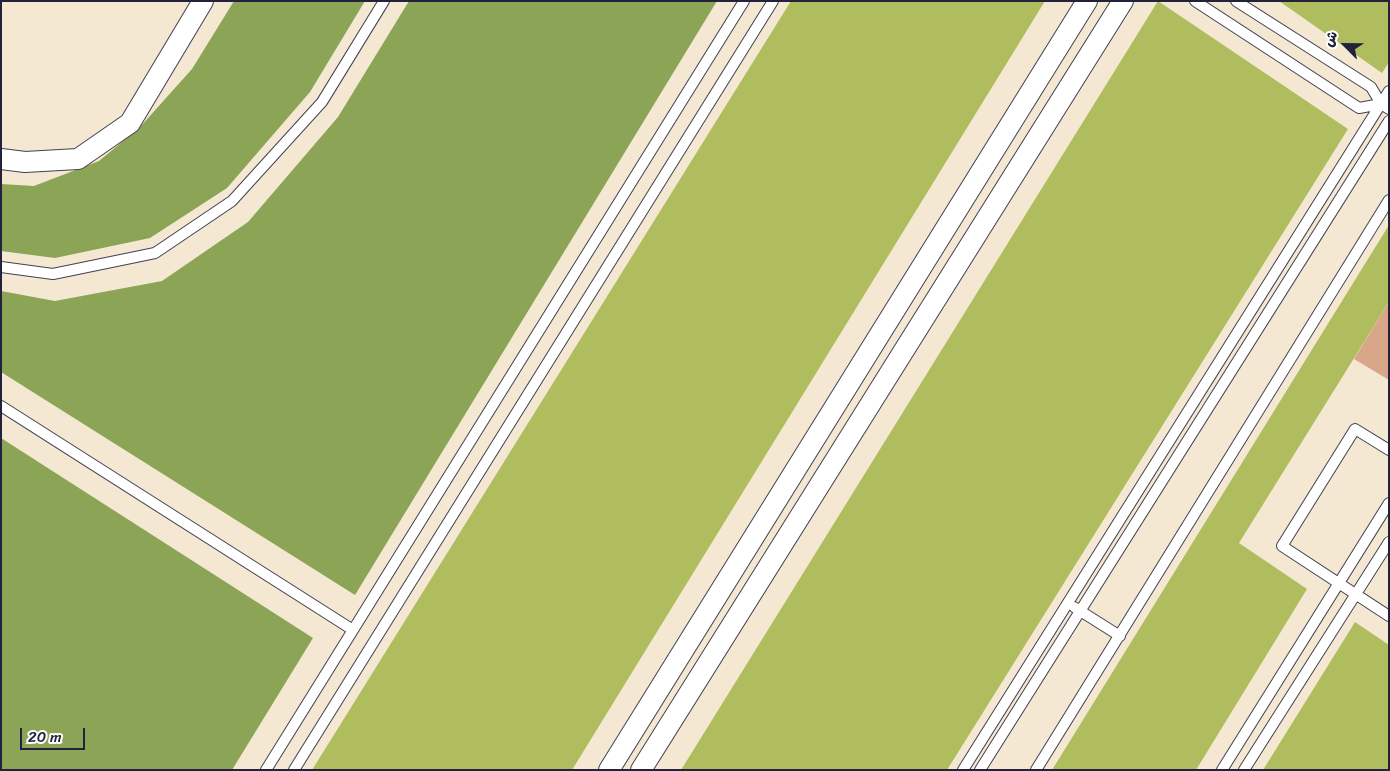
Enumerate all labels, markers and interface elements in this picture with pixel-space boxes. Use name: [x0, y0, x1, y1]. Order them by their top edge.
north arrow: [1320, 20, 1370, 70]
text: ش: [1316, 27, 1345, 51]
scale bar: [22, 718, 88, 750]
text: 20 m: [28, 724, 62, 750]

